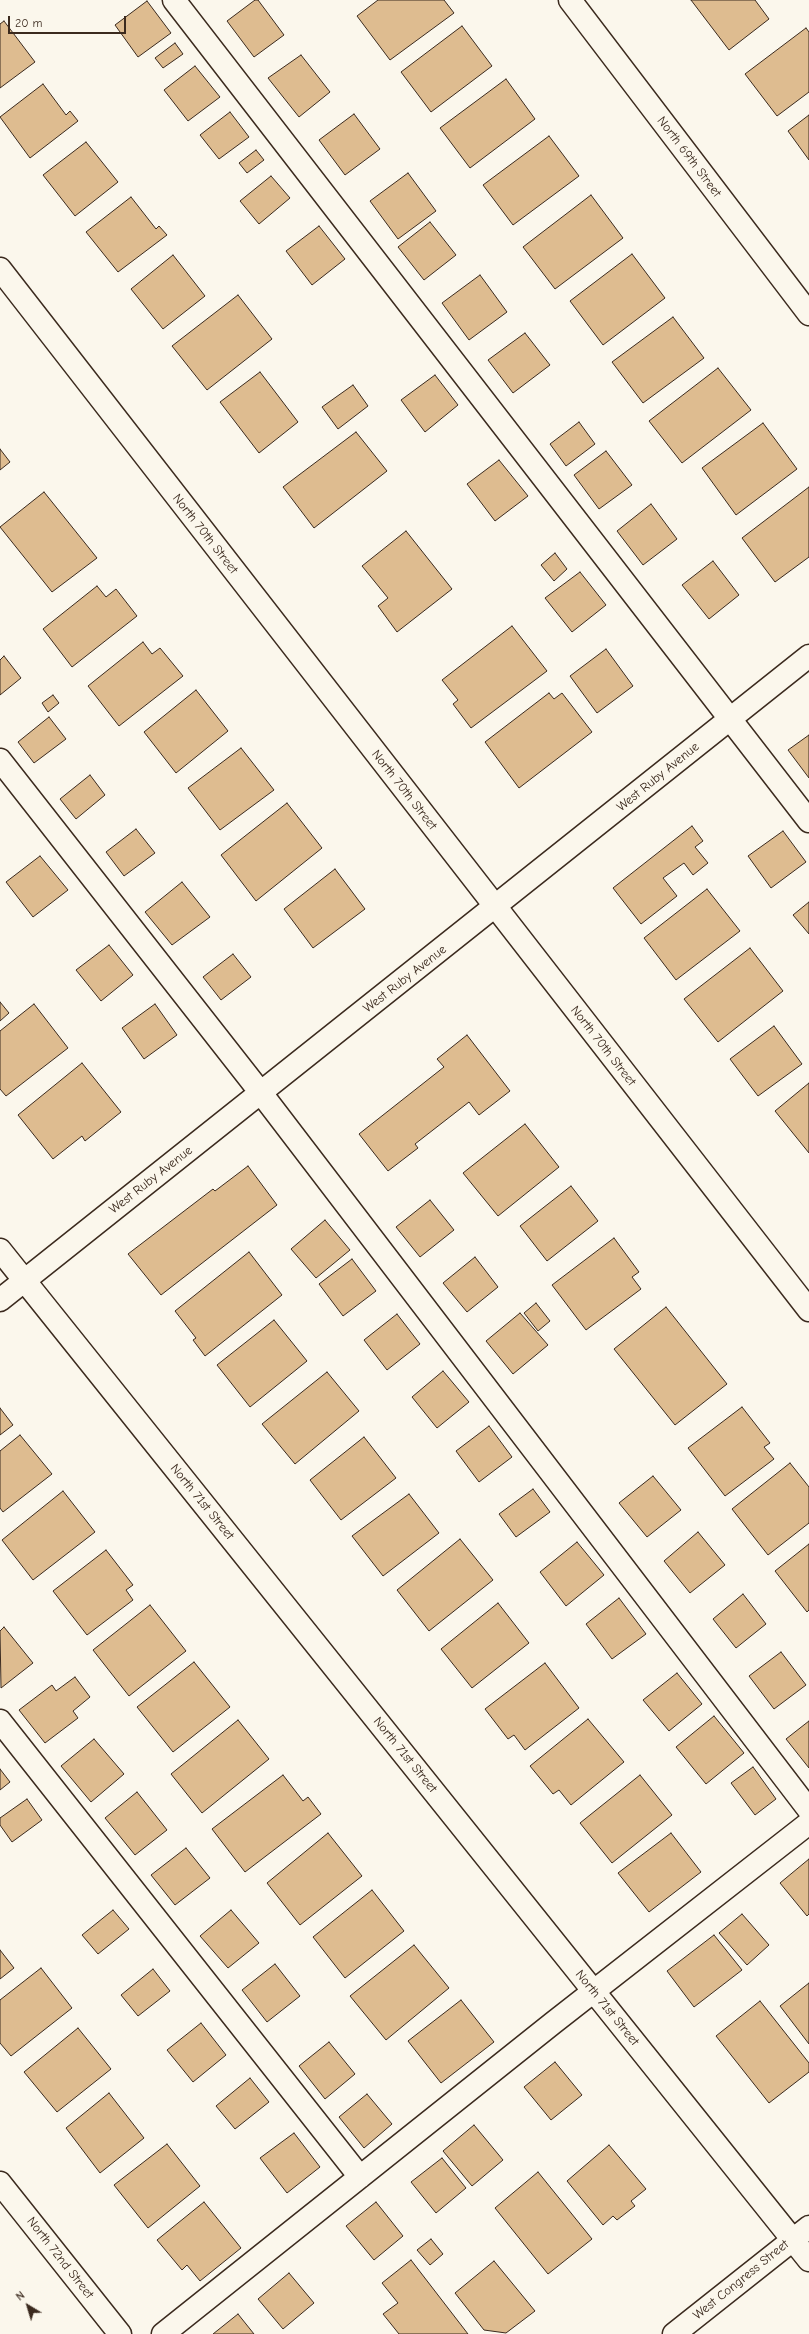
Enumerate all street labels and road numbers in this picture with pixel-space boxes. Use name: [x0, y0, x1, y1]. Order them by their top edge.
street label: North 69th Street: [654, 114, 724, 200]
street label: North 70th Street: [169, 491, 241, 577]
street label: West Ruby Avenue: [614, 739, 702, 815]
street label: North 70th Street: [368, 747, 440, 833]
street label: West Ruby Avenue: [360, 942, 450, 1016]
street label: North 70th Street: [567, 1003, 639, 1089]
street label: West Ruby Avenue: [106, 1143, 196, 1217]
street label: North 71st Street: [167, 1461, 237, 1543]
street label: North 71st Street: [370, 1714, 440, 1796]
street label: North 71st Street: [572, 1967, 642, 2049]
street label: North 72nd Street: [23, 2214, 97, 2302]
street label: West Congress Street: [690, 2237, 792, 2323]

